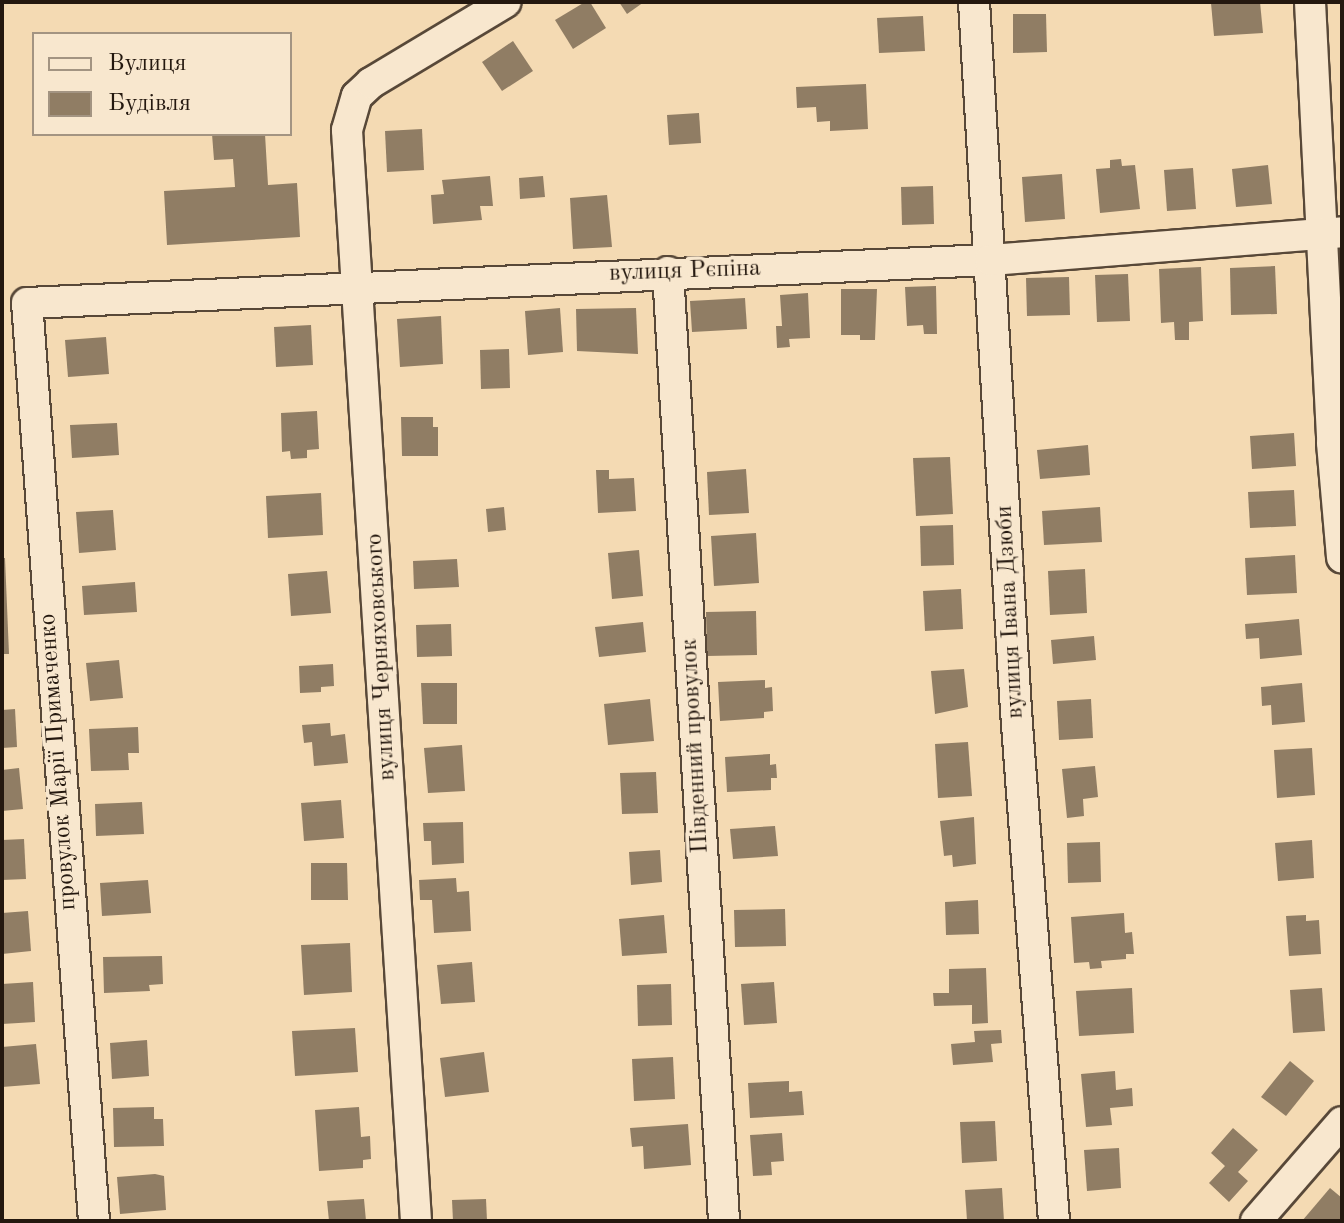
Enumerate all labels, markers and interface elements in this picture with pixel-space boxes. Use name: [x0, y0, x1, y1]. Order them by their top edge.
legend: [32, 32, 292, 136]
text: Вулиця: [108, 52, 187, 76]
text: Будівля: [108, 92, 191, 116]
street label: вулиця Рєпіна: [609, 255, 761, 289]
street label: вулиця Івана Дзюби: [991, 505, 1031, 719]
street label: вулиця Черняховського: [361, 533, 403, 781]
street label: провулок Марії Примаченко: [34, 613, 84, 911]
street label: Південний провулок: [676, 638, 716, 854]

